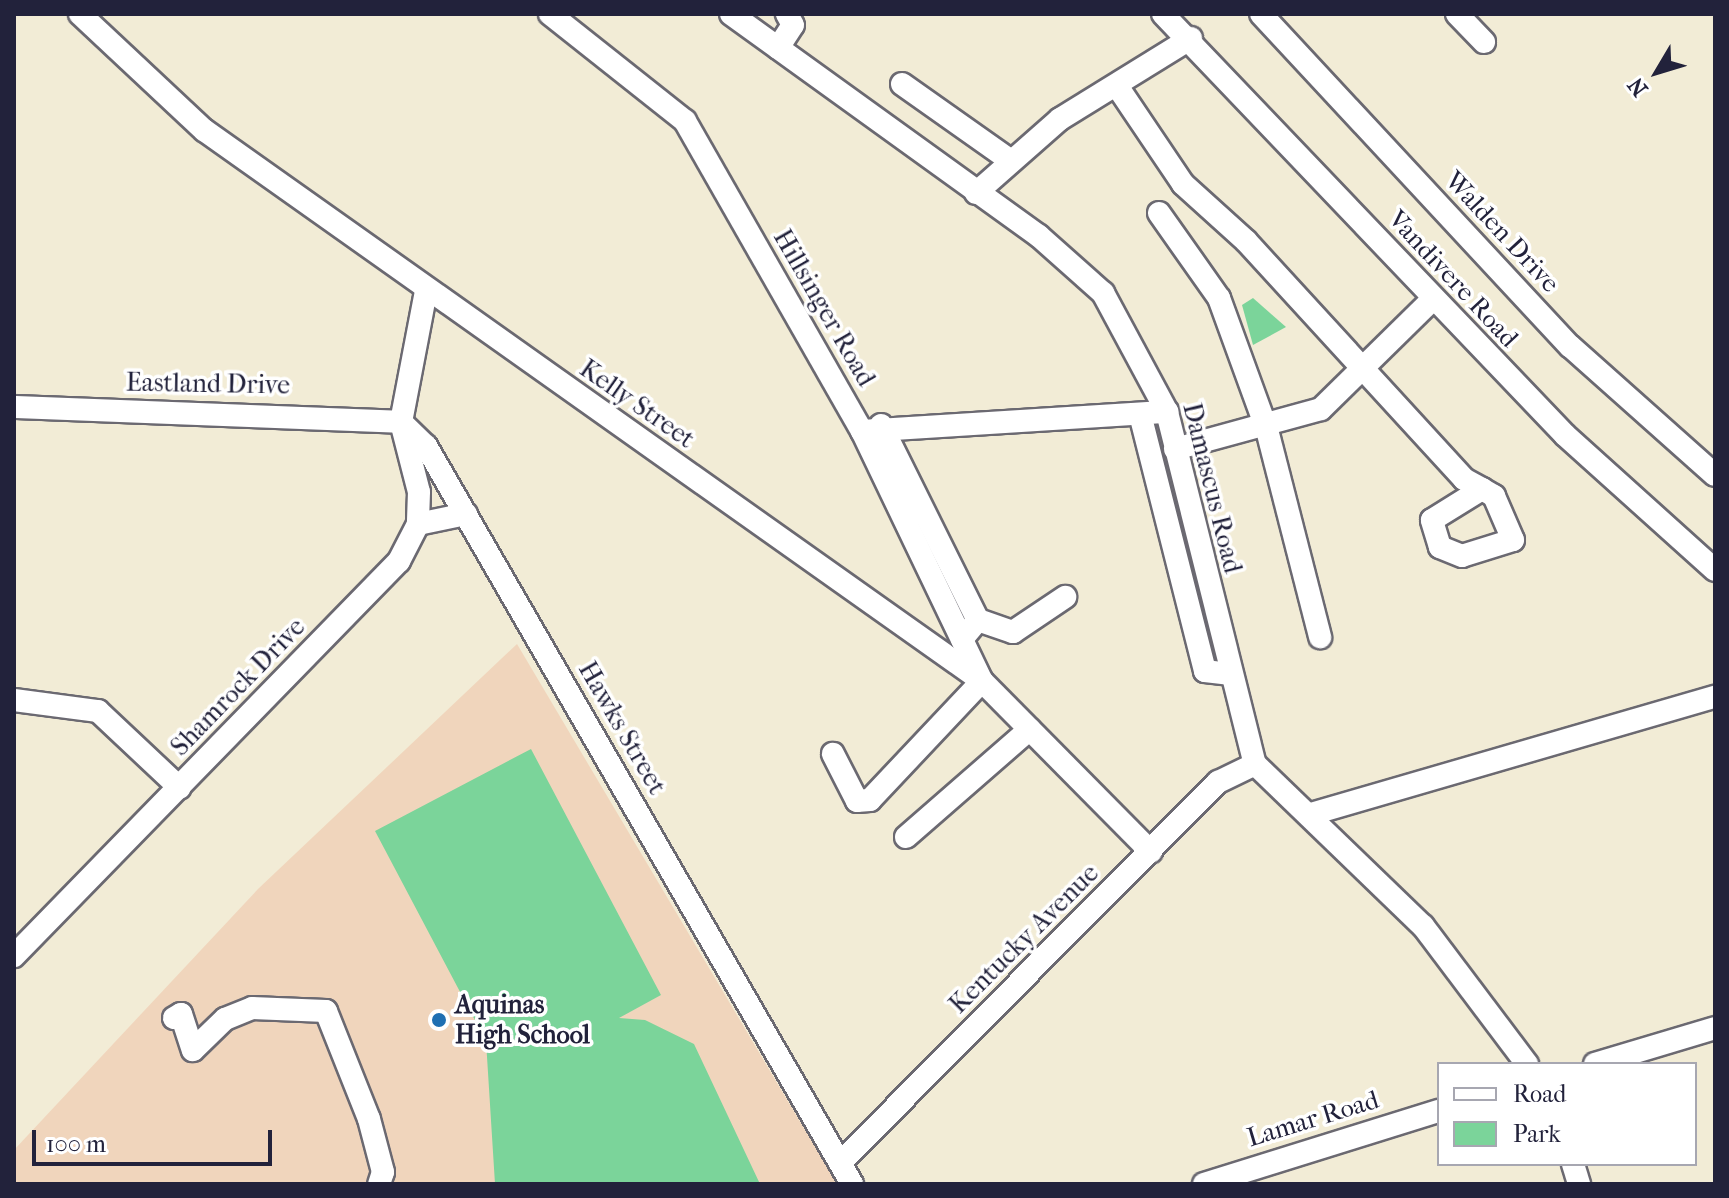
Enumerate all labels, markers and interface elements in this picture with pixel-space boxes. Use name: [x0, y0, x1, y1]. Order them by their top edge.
north arrow: [1617, 32, 1697, 112]
text: N: [1623, 72, 1653, 101]
street label: Walden Drive: [1438, 165, 1566, 299]
street label: Vandivere Road: [1381, 204, 1525, 354]
street label: Hillsinger Road: [766, 224, 882, 392]
street label: Kelly Street: [574, 353, 700, 455]
street label: Eastland Drive: [126, 367, 290, 401]
street label: Damascus Road: [1176, 400, 1248, 576]
street label: Shamrock Drive: [164, 612, 312, 762]
street label: Hawks Street: [571, 656, 673, 800]
street label: Kentucky Avenue: [943, 858, 1105, 1020]
place label: Aquinas High School: [455, 989, 590, 1050]
marker: Aquinas High School: [430, 1011, 448, 1029]
legend: [1437, 1062, 1697, 1166]
text: Road: [1513, 1080, 1566, 1108]
street label: Lamar Road: [1243, 1084, 1383, 1154]
scale bar: [36, 1114, 276, 1164]
text: Park: [1513, 1120, 1561, 1148]
text: 100 m: [46, 1130, 106, 1158]

